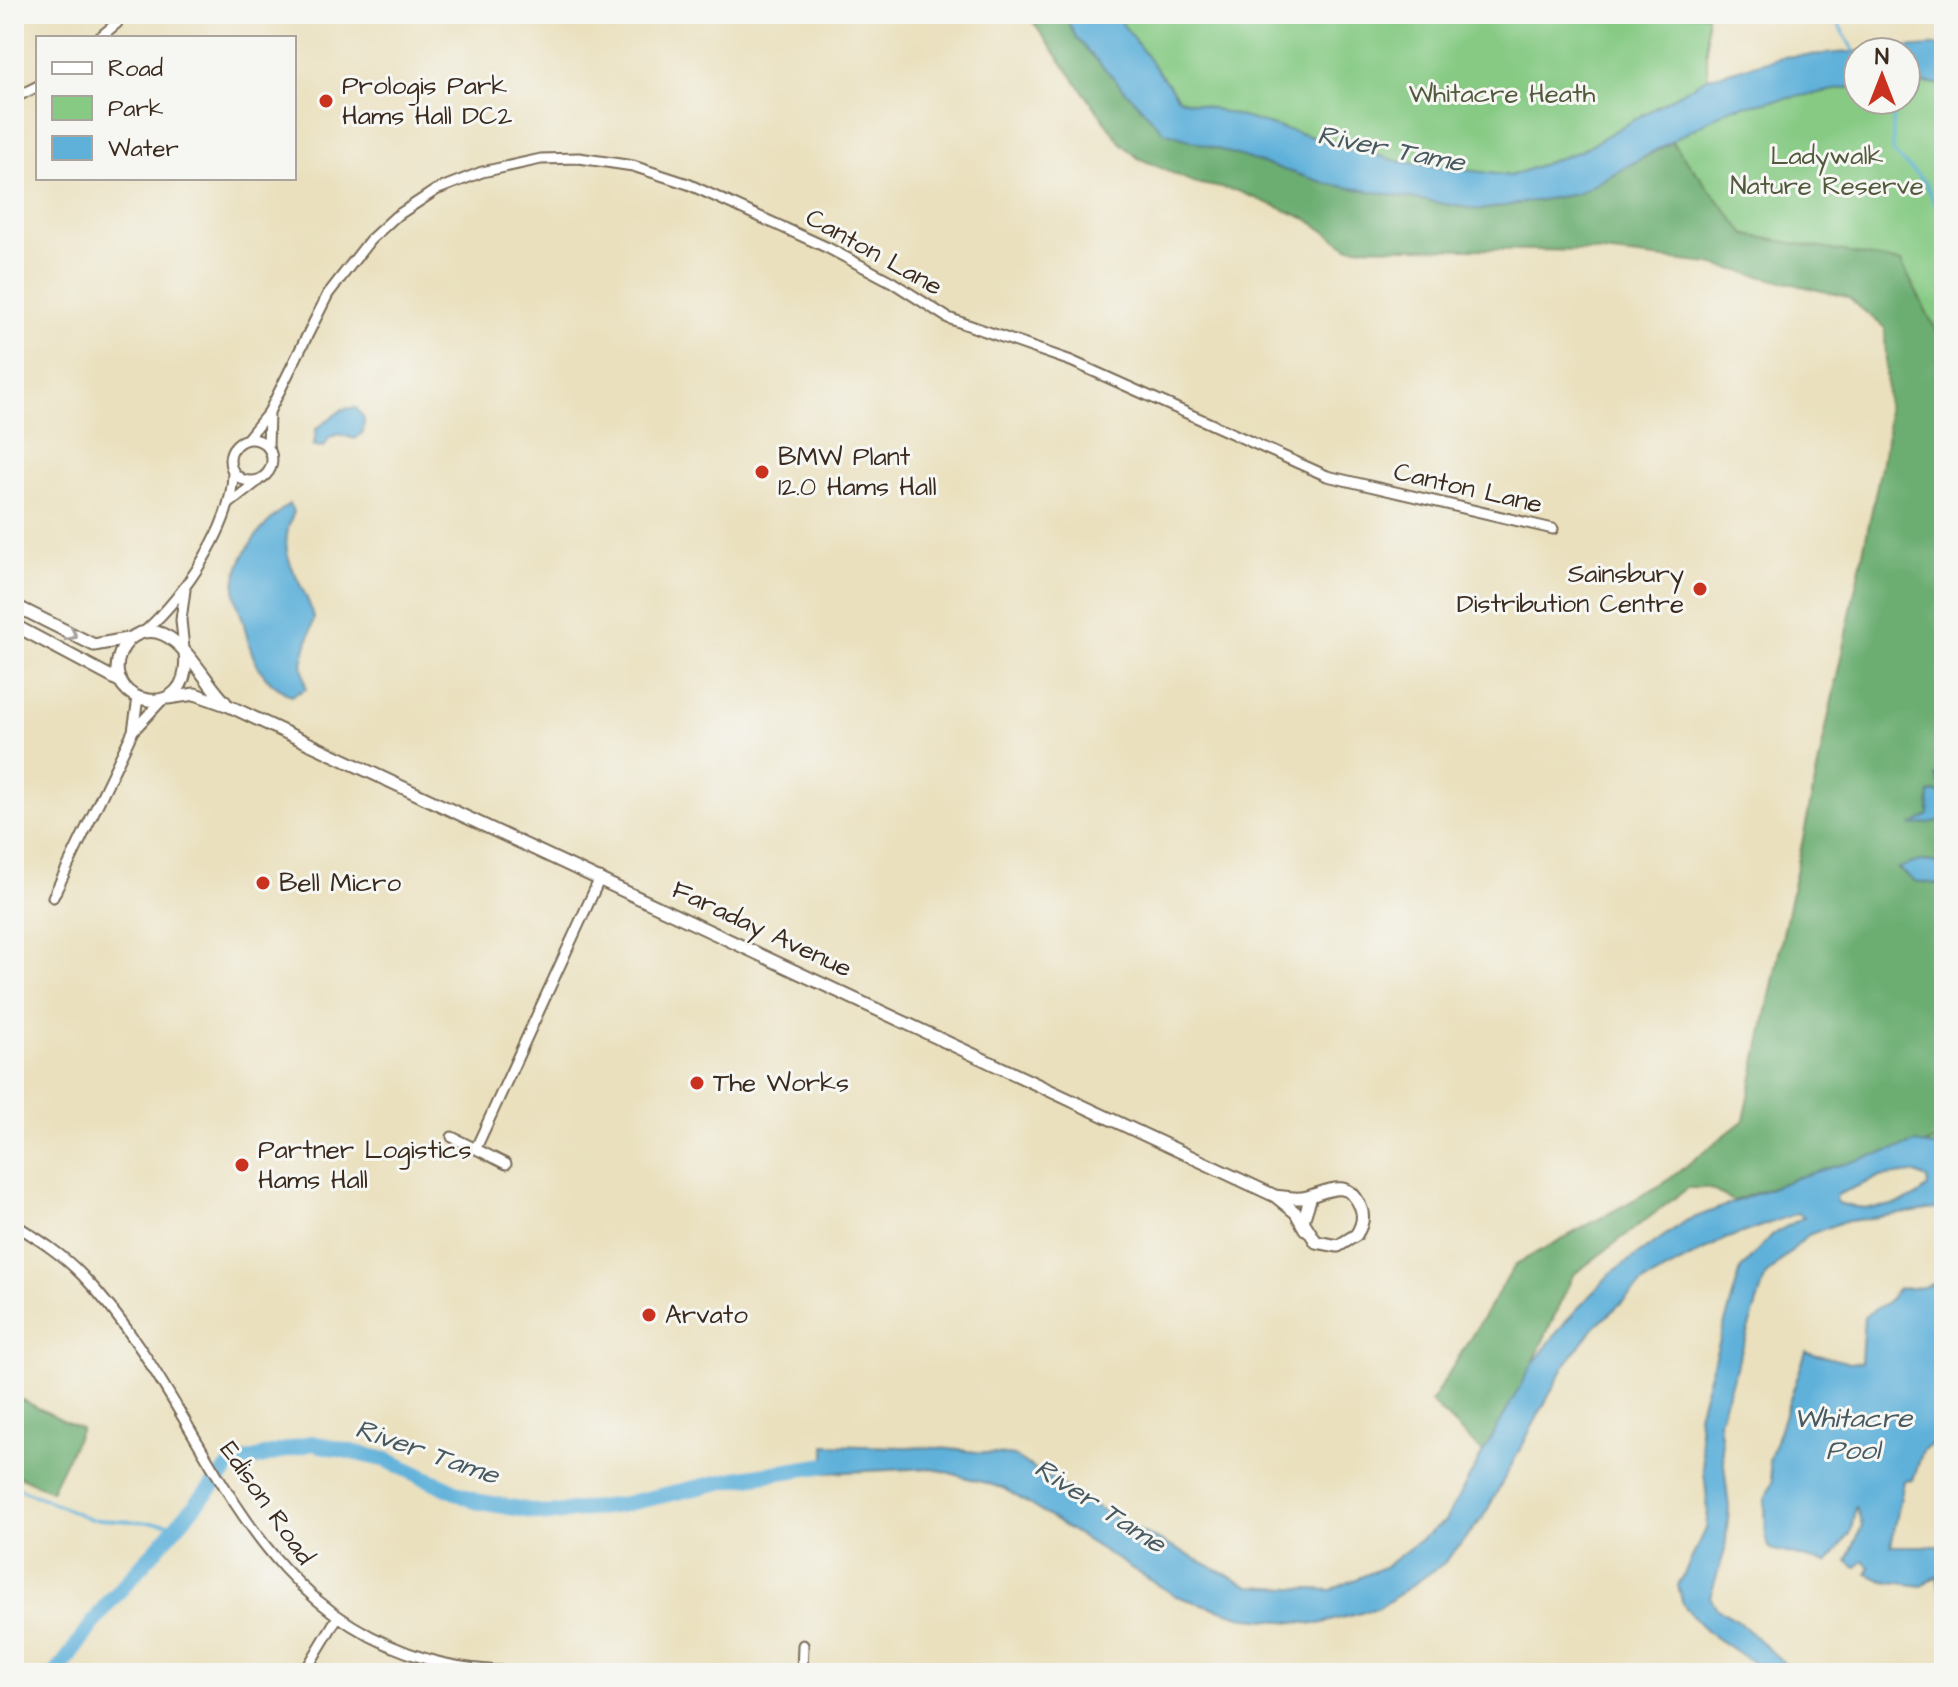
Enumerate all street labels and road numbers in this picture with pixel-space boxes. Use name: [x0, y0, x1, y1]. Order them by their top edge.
street label: Canton Lane: [799, 200, 949, 304]
street label: Canton Lane: [1390, 453, 1546, 523]
street label: Faraday Avenue: [665, 872, 858, 988]
street label: Edison Road: [211, 1434, 323, 1572]

